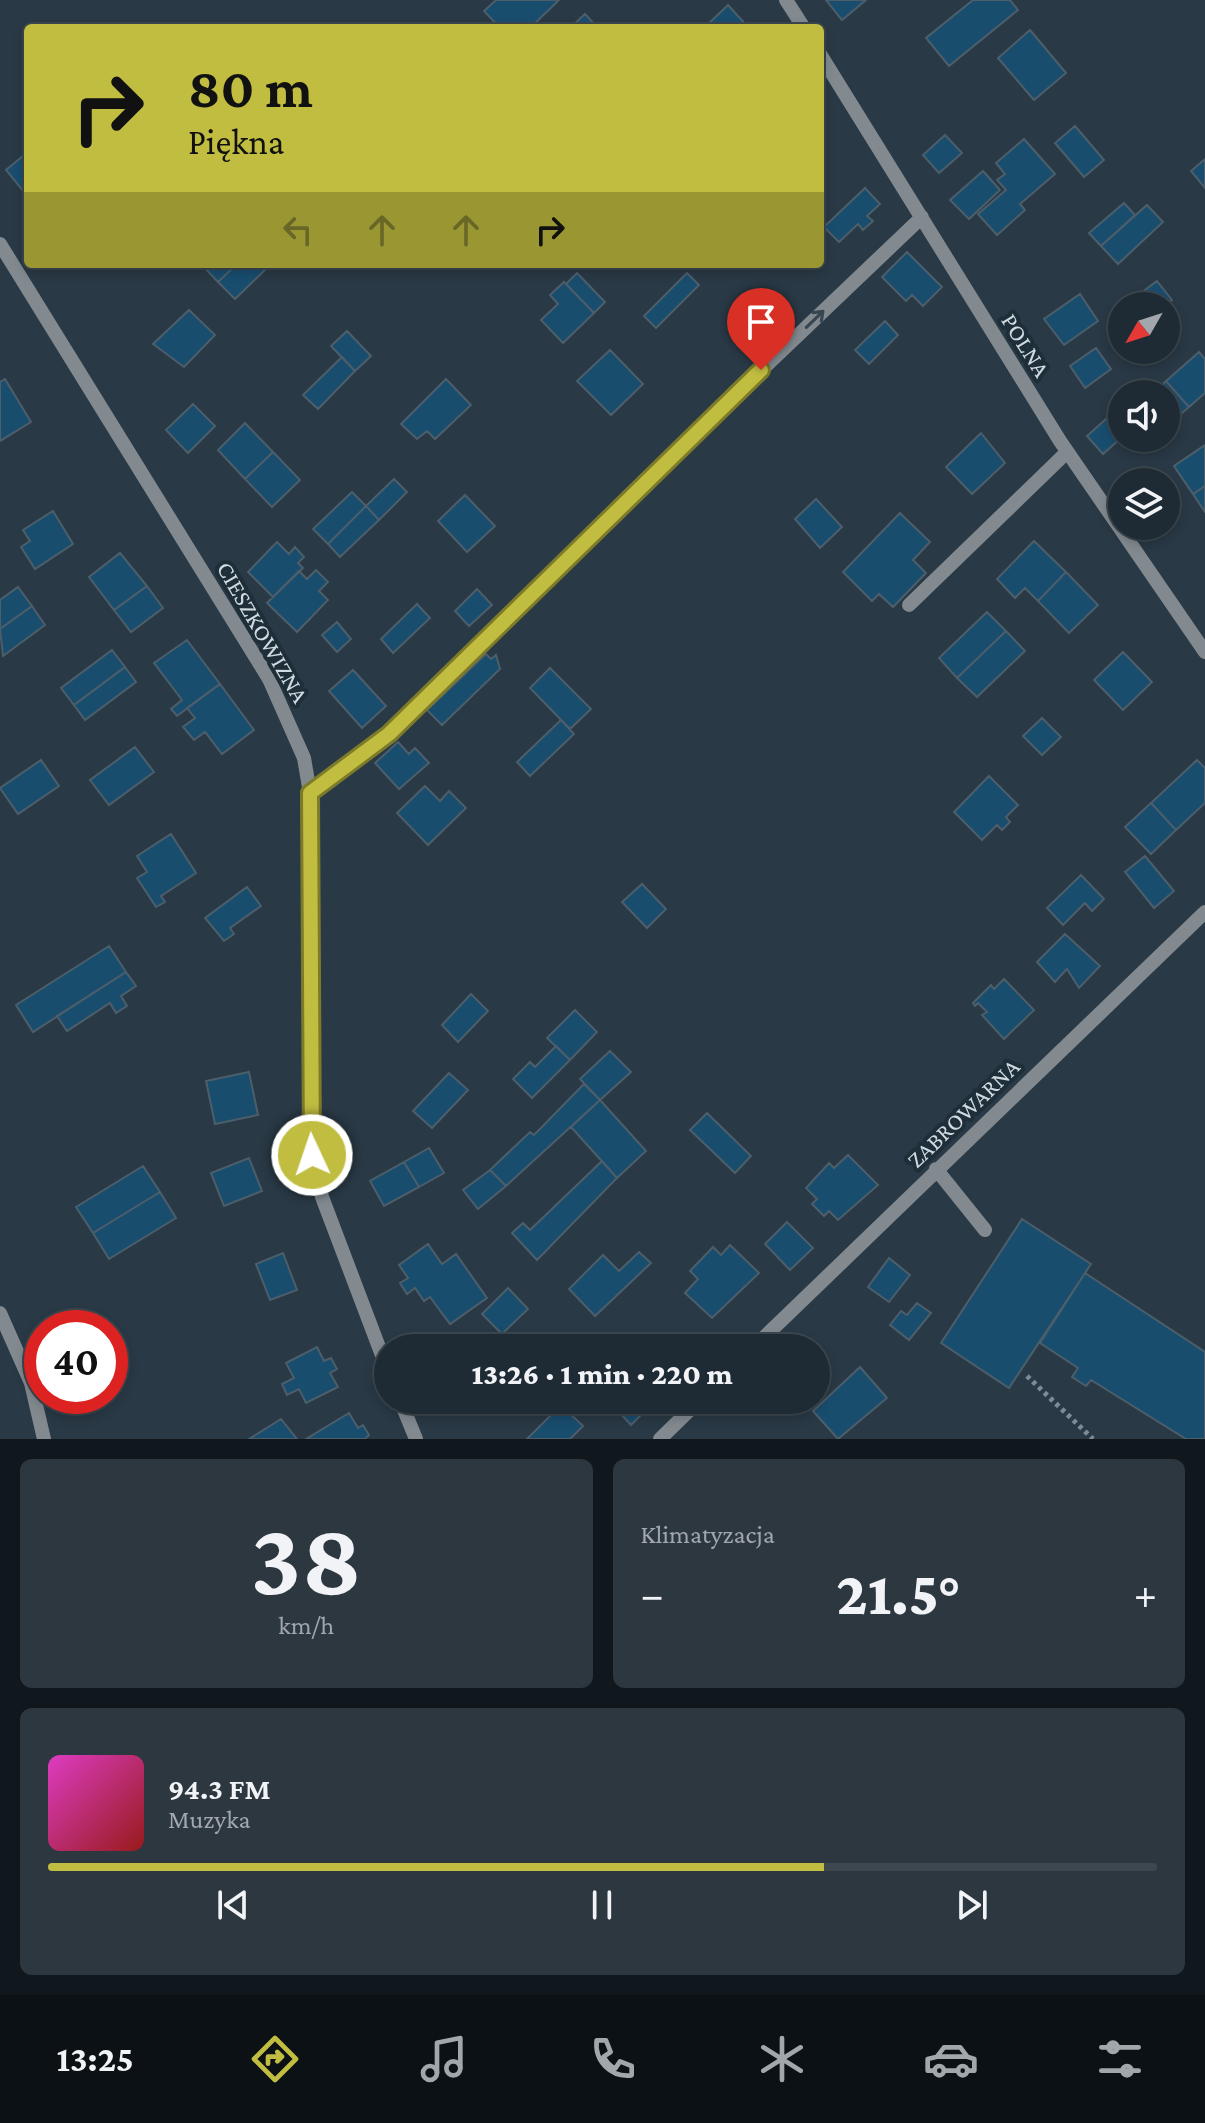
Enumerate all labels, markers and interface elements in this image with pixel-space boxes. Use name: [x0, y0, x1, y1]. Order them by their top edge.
icon: right: [56, 56, 160, 160]
text: 80 m: [188, 57, 313, 119]
text: Piękna: [188, 122, 285, 162]
icon: left: [276, 208, 320, 252]
icon: ahead: [360, 208, 404, 252]
icon: ahead: [444, 208, 488, 252]
icon: right: [528, 208, 572, 252]
pin: [727, 288, 795, 370]
north arrow: [1108, 292, 1180, 364]
map controls: [1108, 292, 1180, 540]
icon: arrive: [739, 300, 783, 344]
street label: POLNA: [996, 308, 1056, 382]
one-way arrow: [805, 309, 825, 328]
button: sound: [1108, 380, 1180, 452]
button: layers: [1108, 468, 1180, 540]
street label: CIESZKOWIZNA: [212, 557, 315, 708]
street label: ZABROWARNA: [901, 1053, 1025, 1173]
position arrow: [270, 1113, 354, 1197]
speed limit sign: 40: [24, 1310, 128, 1414]
text: 13:26 · 1 min · 220 m: [471, 1357, 733, 1390]
text: 38: [251, 1501, 362, 1616]
text: Klimatyzacja: [641, 1520, 775, 1549]
text: 21.5°: [836, 1560, 961, 1627]
text: −: [641, 1570, 664, 1618]
text: +: [1134, 1570, 1157, 1618]
text: km/h: [278, 1611, 334, 1640]
text: 94.3 FM: [168, 1772, 271, 1805]
text: Muzyka: [168, 1805, 251, 1834]
icon: previous: [211, 1883, 255, 1927]
icon: pause: [580, 1883, 624, 1927]
icon: next: [950, 1883, 994, 1927]
icon: directions: [247, 2031, 303, 2087]
icon: music: [416, 2031, 472, 2087]
icon: phone: [585, 2031, 641, 2087]
icon: climate: [754, 2031, 810, 2087]
icon: car: [923, 2031, 979, 2087]
icon: filters: [1092, 2031, 1148, 2087]
text: 13:25: [57, 2039, 134, 2079]

